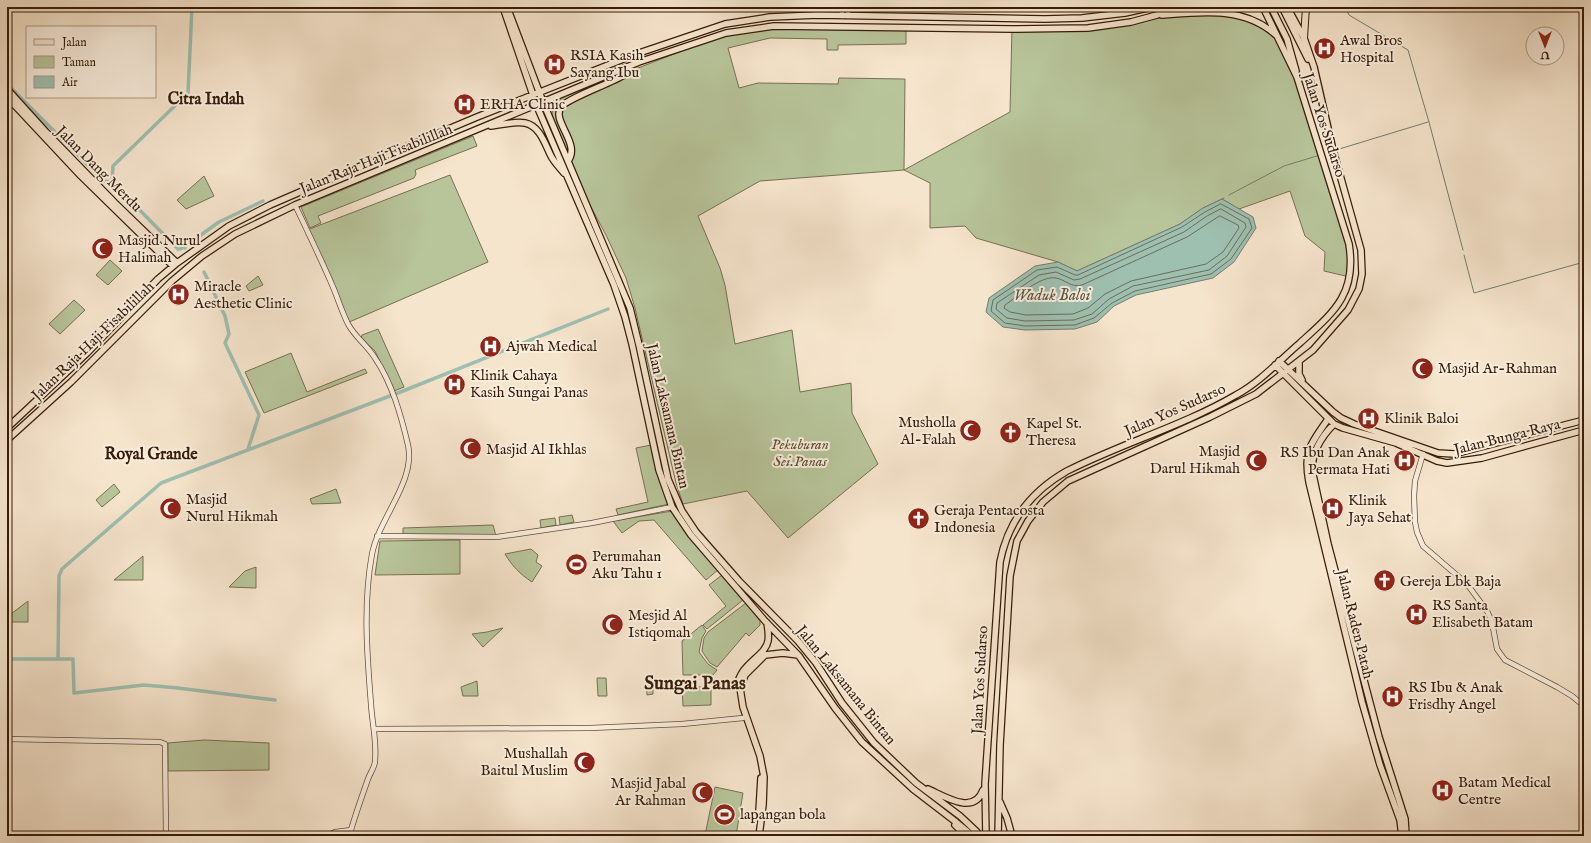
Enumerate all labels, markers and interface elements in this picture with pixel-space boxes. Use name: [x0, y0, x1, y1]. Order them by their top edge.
legend: [26, 26, 156, 98]
north arrow: [1525, 26, 1565, 66]
place label: Awal Bros Hospital: [1339, 31, 1402, 67]
text: Jalan: [60, 35, 87, 51]
hospital icon: Awal Bros Hospital: [1312, 36, 1338, 62]
place label: RSIA Kasih Sayang Ibu: [570, 46, 644, 82]
text: U: [1540, 48, 1551, 62]
hospital icon: RSIA Kasih Sayang Ibu: [541, 51, 567, 77]
text: Taman: [62, 55, 96, 70]
street label: Jalan Yos Sudarso: [1298, 68, 1350, 180]
text: Air: [61, 75, 78, 90]
district label: Citra Indah: [168, 90, 245, 110]
hospital icon: ERHA Clinic: [451, 91, 477, 117]
place label: ERHA Clinic: [480, 95, 565, 114]
street label: Jalan Raja Haji Fisabilillah: [295, 120, 455, 199]
street label: Jalan Dang Merdu: [51, 121, 146, 216]
place label: Masjid Nurul Halimah: [118, 231, 201, 267]
mosque icon: Masjid Nurul Halimah: [89, 236, 115, 262]
street label: Jalan Raja Haji Fisabilillah: [26, 277, 158, 406]
place label: Miracle Aesthetic Clinic: [193, 277, 292, 313]
hospital icon: Miracle Aesthetic Clinic: [165, 282, 191, 308]
water label: Waduk Baloi: [1014, 286, 1092, 306]
hospital icon: Ajwah Medical: [477, 333, 503, 359]
place label: Ajwah Medical: [505, 337, 598, 356]
street label: Jalan Laksamana Bintan: [642, 340, 694, 490]
mosque icon: Masjid Ar-Rahman: [1409, 355, 1435, 381]
place label: Masjid Ar-Rahman: [1438, 359, 1557, 378]
place label: Klinik Cahaya Kasih Sungai Panas: [470, 366, 588, 402]
hospital icon: Klinik Cahaya Kasih Sungai Panas: [442, 371, 468, 397]
street label: Jalan Yos Sudarso: [1120, 379, 1229, 442]
hospital icon: Klinik Baloi: [1355, 405, 1381, 431]
place label: Klinik Baloi: [1384, 409, 1459, 428]
place label: Musholla Al-Falah: [898, 413, 957, 449]
place label: Kapel St. Theresa: [1026, 414, 1082, 450]
street label: Jalan Bunga Raya: [1450, 414, 1563, 460]
mosque icon: Musholla Al-Falah: [958, 418, 984, 444]
church icon: Kapel St. Theresa: [997, 419, 1023, 445]
park label: Pekuburan Sei.Panas: [771, 435, 829, 471]
mosque icon: Masjid Al Ikhlas: [457, 436, 483, 462]
place label: Masjid Al Ikhlas: [486, 440, 587, 459]
place label: Masjid Darul Hikmah: [1150, 442, 1241, 478]
place label: RS Ibu Dan Anak Permata Hati: [1280, 443, 1391, 479]
district label: Royal Grande: [104, 445, 198, 465]
mosque icon: Masjid Darul Hikmah: [1243, 447, 1269, 473]
hospital icon: RS Ibu Dan Anak Permata Hati: [1392, 448, 1418, 474]
place label: Masjid Nurul Hikmah: [186, 490, 278, 526]
place label: Klinik Jaya Sehat: [1346, 491, 1411, 527]
mosque icon: Masjid Nurul Hikmah: [157, 495, 183, 521]
hospital icon: Klinik Jaya Sehat: [1320, 496, 1346, 522]
place label: Geraja Pentacosta Indonesia: [934, 501, 1045, 537]
church icon: Geraja Pentacosta Indonesia: [905, 506, 931, 532]
place label: Perumahan Aku Tahu 1: [591, 547, 662, 583]
sports icon: Perumahan Aku Tahu 1: [564, 552, 590, 578]
street label: Jalan Raden Patah: [1332, 565, 1378, 681]
church icon: Gereja Lbk Baja: [1372, 568, 1398, 594]
place label: Gereja Lbk Baja: [1400, 572, 1501, 591]
place label: RS Santa Elisabeth Batam: [1432, 596, 1534, 632]
hospital icon: RS Santa Elisabeth Batam: [1404, 601, 1430, 627]
place label: Mesjid Al Istiqomah: [628, 606, 690, 642]
mosque icon: Mesjid Al Istiqomah: [599, 611, 625, 637]
street label: Jalan Laksamana Bintan: [791, 620, 900, 749]
street label: Jalan Yos Sudarso: [968, 625, 992, 737]
district label: Sungai Panas: [644, 672, 746, 696]
place label: RS Ibu & Anak Frisdhy Angel: [1408, 678, 1504, 714]
hospital icon: RS Ibu & Anak Frisdhy Angel: [1379, 683, 1405, 709]
place label: Mushallah Baitul Muslim: [481, 744, 568, 780]
mosque icon: Mushallah Baitul Muslim: [571, 749, 597, 775]
place label: Batam Medical Centre: [1458, 773, 1552, 809]
place label: Masjid Jabal Ar Rahman: [611, 774, 687, 810]
hospital icon: Batam Medical Centre: [1429, 778, 1455, 804]
mosque icon: Masjid Jabal Ar Rahman: [689, 779, 715, 805]
sports icon: lapangan bola: [712, 801, 738, 827]
place label: lapangan bola: [740, 805, 826, 824]

